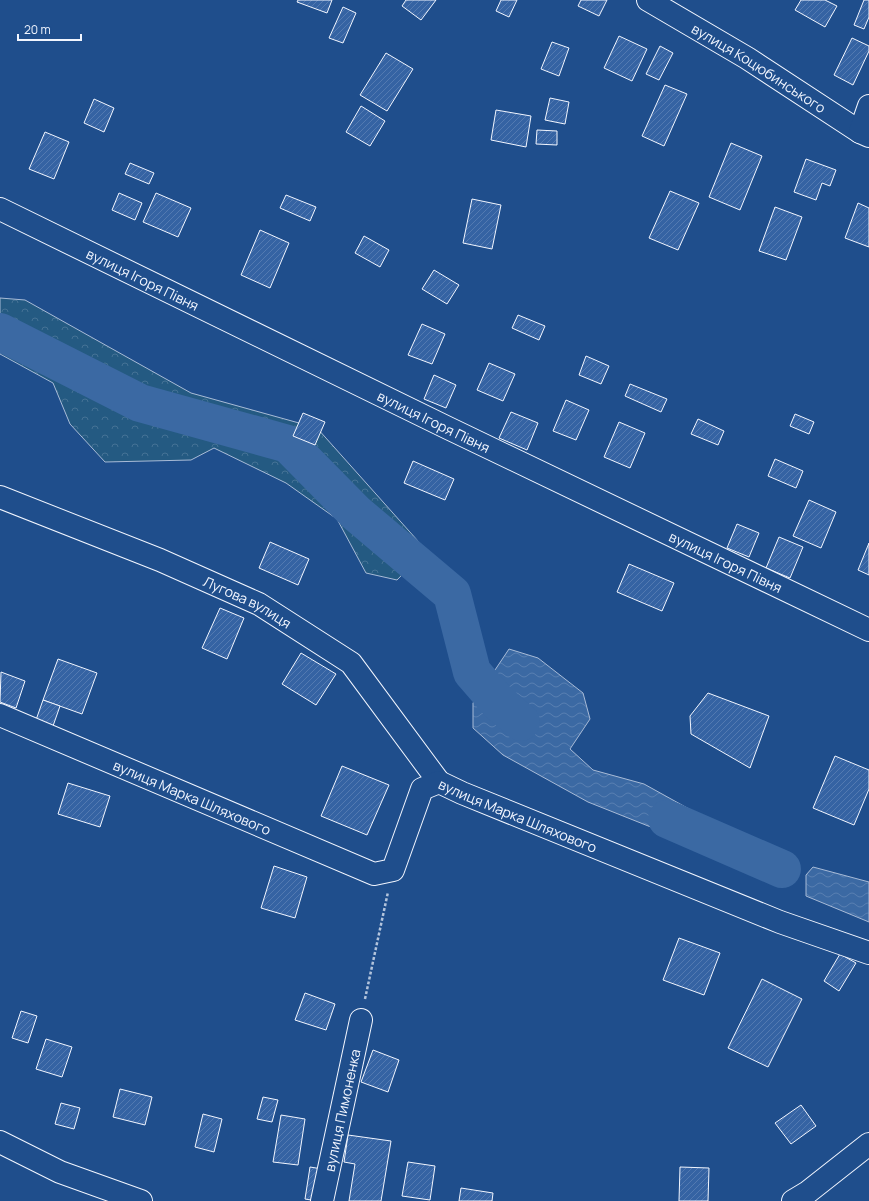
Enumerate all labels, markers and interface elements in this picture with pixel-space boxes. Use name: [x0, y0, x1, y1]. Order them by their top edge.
scale bar: [18, 16, 81, 42]
street label: вулиця Коцюбинського: [688, 18, 830, 117]
text: 20 m: [24, 21, 51, 38]
street label: вулиця Ігоря Півня: [83, 243, 202, 314]
street label: вулиця Ігоря Півня: [374, 386, 494, 456]
street label: вулиця Ігоря Півня: [666, 526, 786, 597]
street label: Лугова вулиця: [201, 571, 295, 632]
street label: вулиця Марка Шляхового: [111, 755, 274, 839]
street label: вулиця Марка Шляхового: [436, 774, 600, 856]
street label: вулиця Пимоненка: [319, 1047, 364, 1173]

